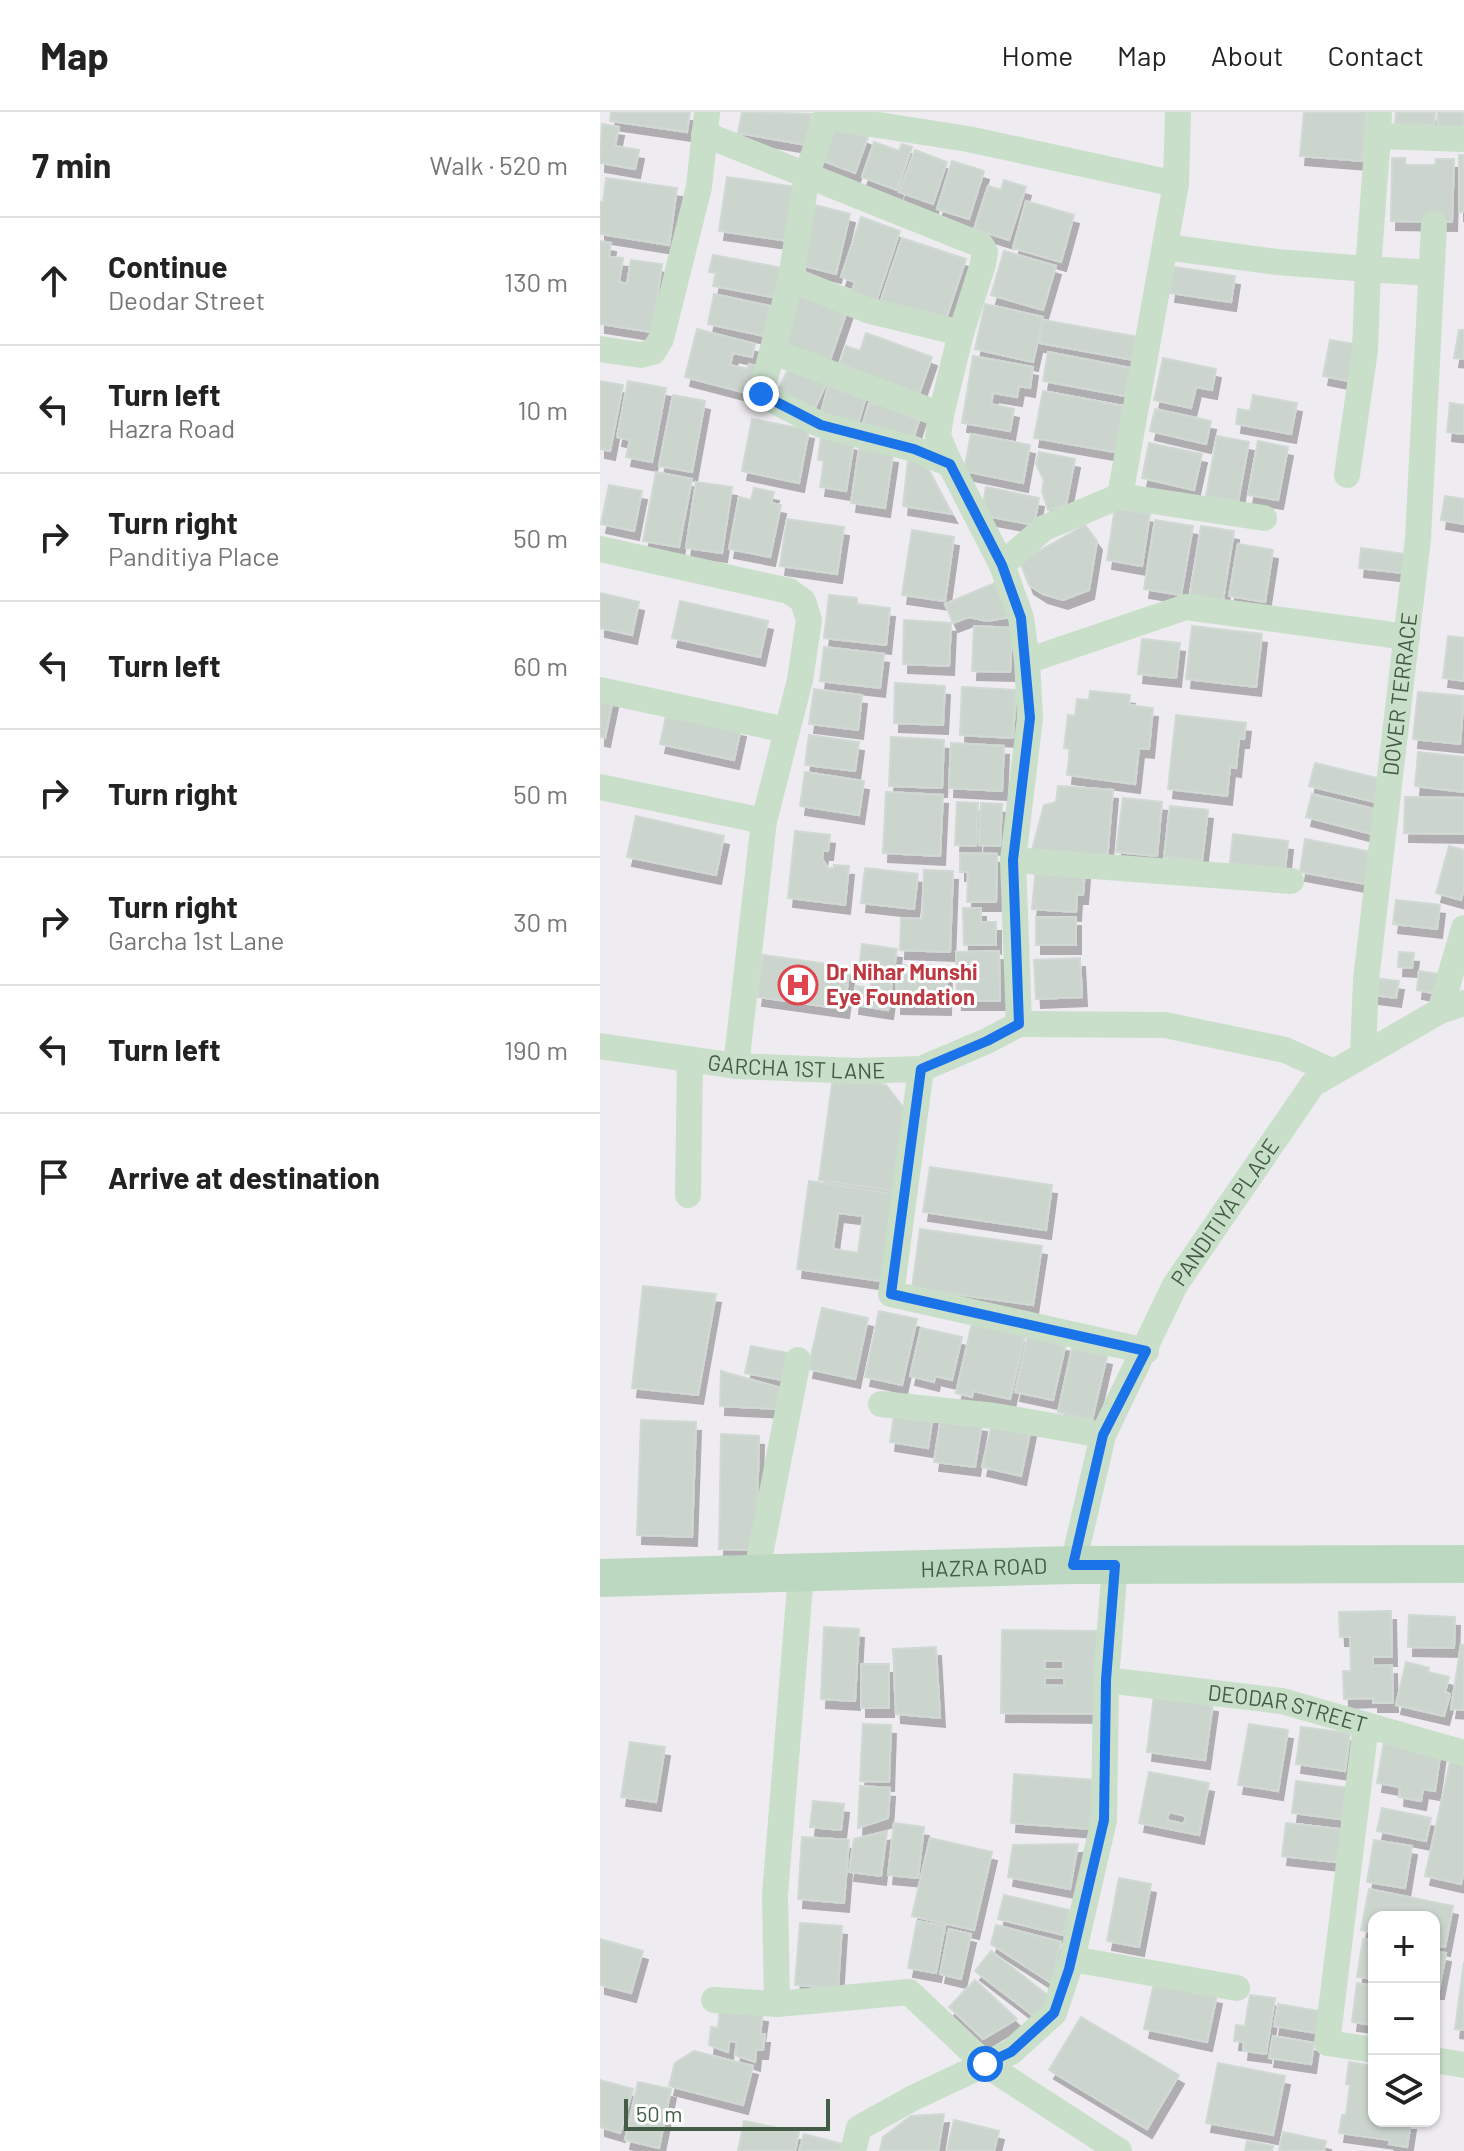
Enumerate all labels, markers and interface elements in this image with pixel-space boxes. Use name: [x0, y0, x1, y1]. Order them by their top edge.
text: Map: [40, 32, 109, 78]
text: Home: [1002, 38, 1073, 72]
text: Map: [1117, 38, 1167, 72]
text: About: [1211, 38, 1283, 72]
text: Contact: [1327, 38, 1424, 72]
text: 7 min: [32, 144, 111, 185]
text: Walk · 520 m: [430, 149, 568, 180]
text: Continue: [108, 248, 228, 284]
icon: ahead: [32, 259, 76, 303]
text: 130 m: [504, 266, 568, 297]
text: Deodar Street: [108, 284, 265, 315]
text: Turn left: [108, 376, 221, 412]
route end: [743, 376, 779, 412]
icon: left: [32, 387, 76, 431]
text: 10 m: [518, 394, 568, 425]
text: Hazra Road: [108, 412, 235, 443]
text: Turn right: [108, 504, 238, 540]
icon: right: [32, 515, 76, 559]
text: 50 m: [513, 522, 568, 553]
text: Panditiya Place: [108, 540, 280, 571]
street label: DOVER TERRACE: [1376, 611, 1421, 777]
icon: left: [32, 643, 76, 687]
text: Turn left: [108, 647, 221, 683]
text: 60 m: [513, 650, 568, 681]
icon: right: [32, 771, 76, 815]
text: Turn right: [108, 775, 238, 811]
text: 50 m: [513, 778, 568, 809]
text: Turn right: [108, 888, 238, 924]
icon: right: [32, 899, 76, 943]
text: 30 m: [513, 906, 568, 937]
text: Garcha 1st Lane: [108, 924, 284, 955]
place label: Dr Nihar Munshi Eye Foundation: [826, 958, 978, 1009]
hospital icon: Dr Nihar Munshi Eye Foundation: [777, 964, 819, 1006]
icon: left: [32, 1027, 76, 1071]
text: Turn left: [108, 1031, 221, 1067]
text: 190 m: [504, 1034, 568, 1065]
street label: GARCHA 1ST LANE: [706, 1048, 886, 1083]
street label: PANDITIYA PLACE: [1165, 1133, 1284, 1290]
icon: arrive: [32, 1155, 76, 1199]
text: Arrive at destination: [108, 1159, 380, 1195]
street label: HAZRA ROAD: [920, 1552, 1047, 1581]
street label: DEODAR STREET: [1207, 1678, 1370, 1737]
map controls: [1368, 1911, 1440, 2127]
button: +: [1368, 1911, 1440, 1983]
button: −: [1368, 1983, 1440, 2055]
route start: [967, 2046, 1003, 2082]
button: layers: [1368, 2055, 1440, 2127]
scale bar: [624, 2095, 830, 2131]
text: 50 m: [636, 2100, 682, 2126]

